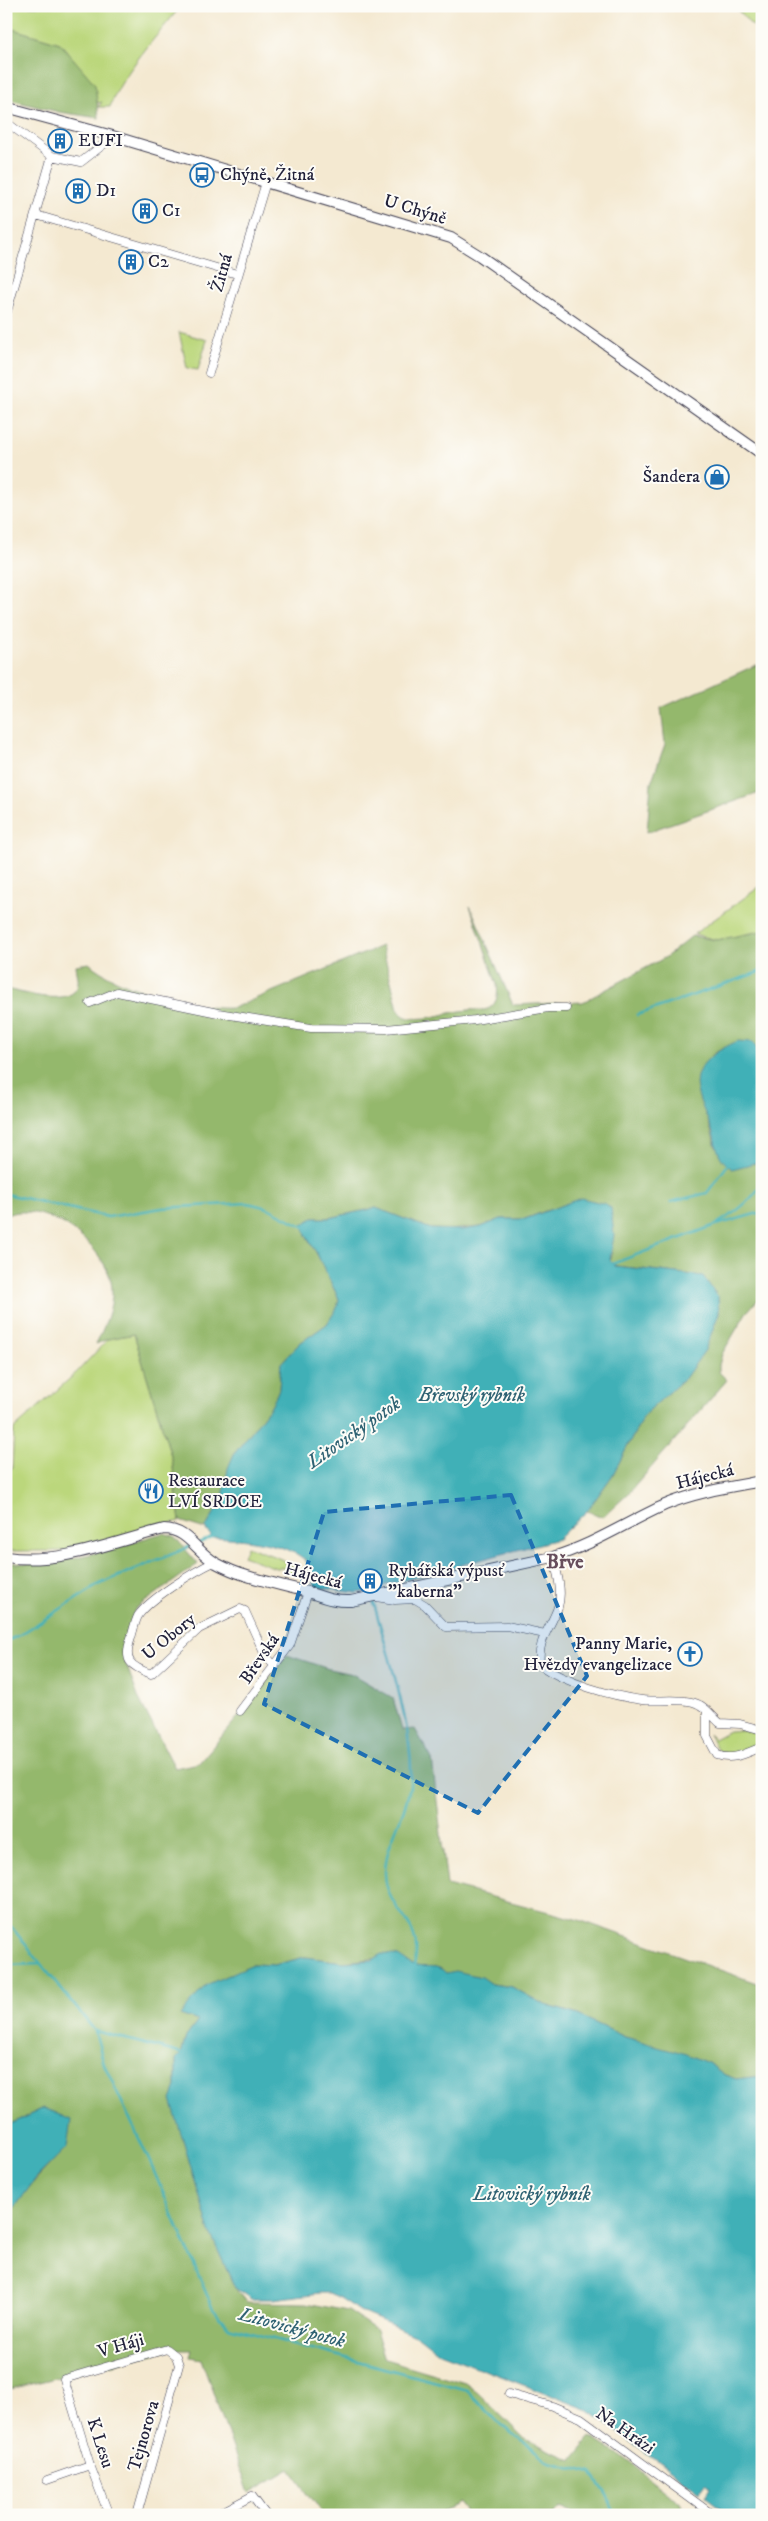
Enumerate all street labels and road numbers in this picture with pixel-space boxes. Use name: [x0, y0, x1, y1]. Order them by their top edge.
street label: U Chýně: [381, 190, 449, 230]
street label: Žitná: [205, 251, 238, 295]
street label: Hájecká: [674, 1459, 737, 1495]
street label: Hájecká: [282, 1558, 345, 1594]
street label: U Obory: [138, 1608, 201, 1665]
street label: Břevská: [235, 1629, 285, 1688]
street label: V Háji: [94, 2329, 147, 2363]
street label: Tejnorova: [123, 2398, 165, 2474]
street label: Na Hrázi: [591, 2403, 659, 2459]
street label: K Lesu: [82, 2415, 119, 2471]

